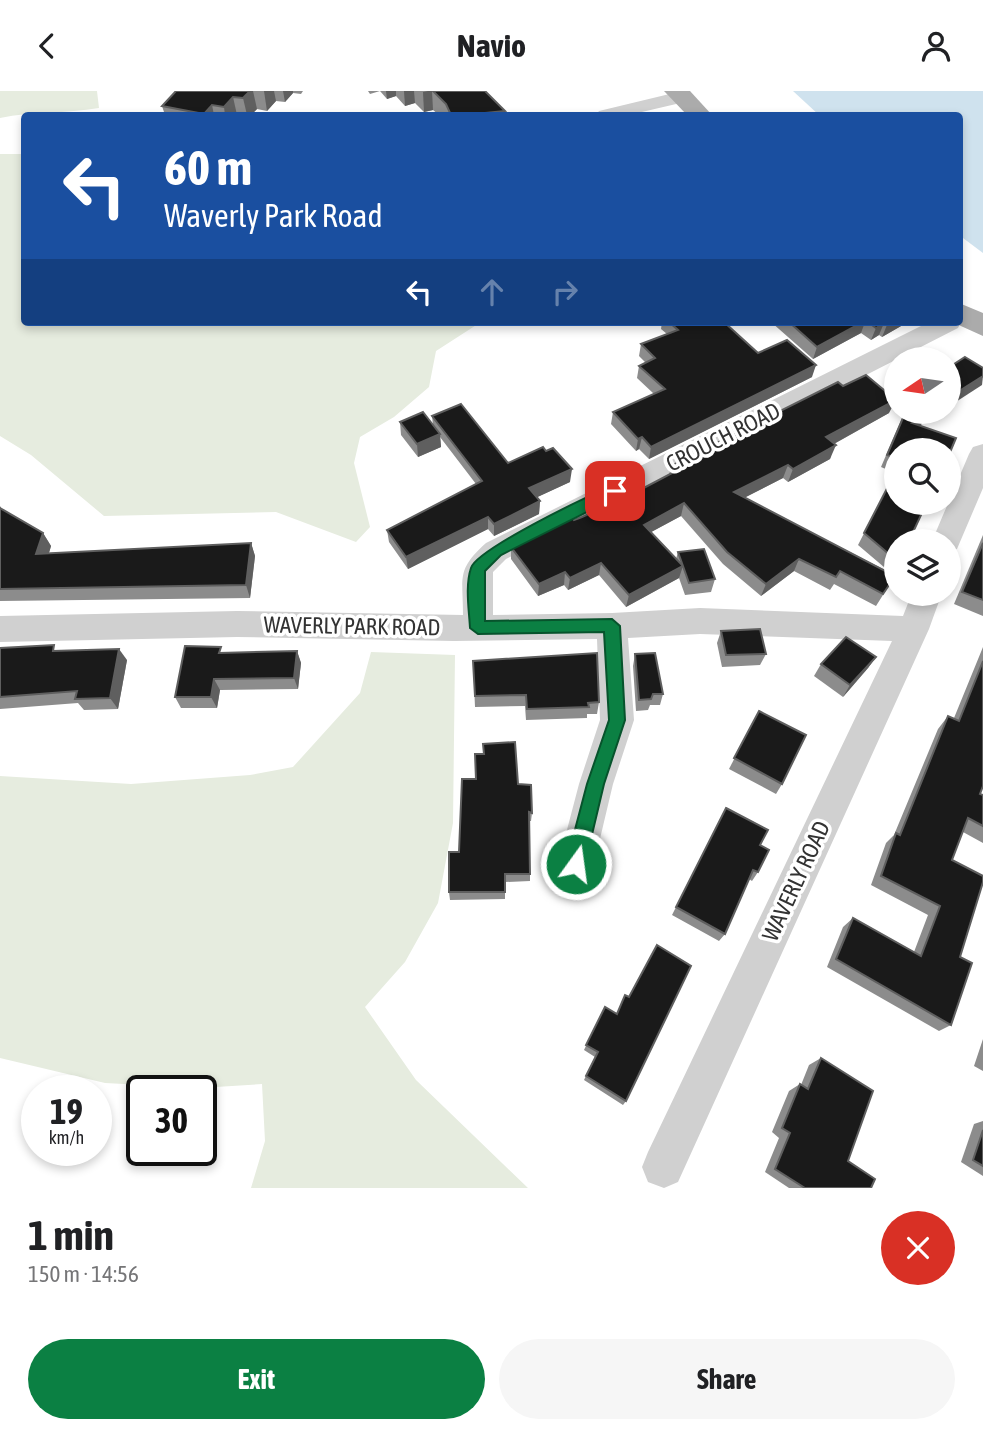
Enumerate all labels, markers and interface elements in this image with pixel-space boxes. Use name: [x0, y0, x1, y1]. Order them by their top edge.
icon: back: [28, 27, 66, 65]
text: Navio: [457, 27, 526, 64]
icon: person: [917, 27, 955, 65]
text: 60 m: [164, 139, 252, 195]
icon: left: [49, 140, 140, 231]
text: Waverly Park Road: [164, 197, 383, 234]
icon: left: [400, 273, 438, 311]
icon: ahead: [473, 273, 511, 311]
icon: right: [546, 273, 584, 311]
north arrow: [884, 347, 961, 423]
map controls: [884, 347, 961, 606]
street label: CROUCH ROAD: [662, 397, 784, 477]
button: search: [884, 438, 961, 515]
pin: [585, 461, 645, 521]
icon: arrive: [596, 472, 634, 510]
button: layers: [884, 529, 961, 606]
street label: WAVERLY PARK ROAD: [263, 611, 441, 641]
street label: WAVERLY ROAD: [757, 817, 835, 945]
position arrow: [539, 827, 613, 901]
speed limit sign: 30: [126, 1075, 217, 1166]
text: 19: [50, 1091, 83, 1131]
text: km/h: [49, 1127, 84, 1148]
text: 1 min: [28, 1211, 114, 1259]
button: close: [881, 1211, 955, 1285]
text: 150 m · 14:56: [28, 1261, 139, 1287]
button: Exit: [28, 1339, 485, 1419]
button: Share: [499, 1339, 955, 1419]

